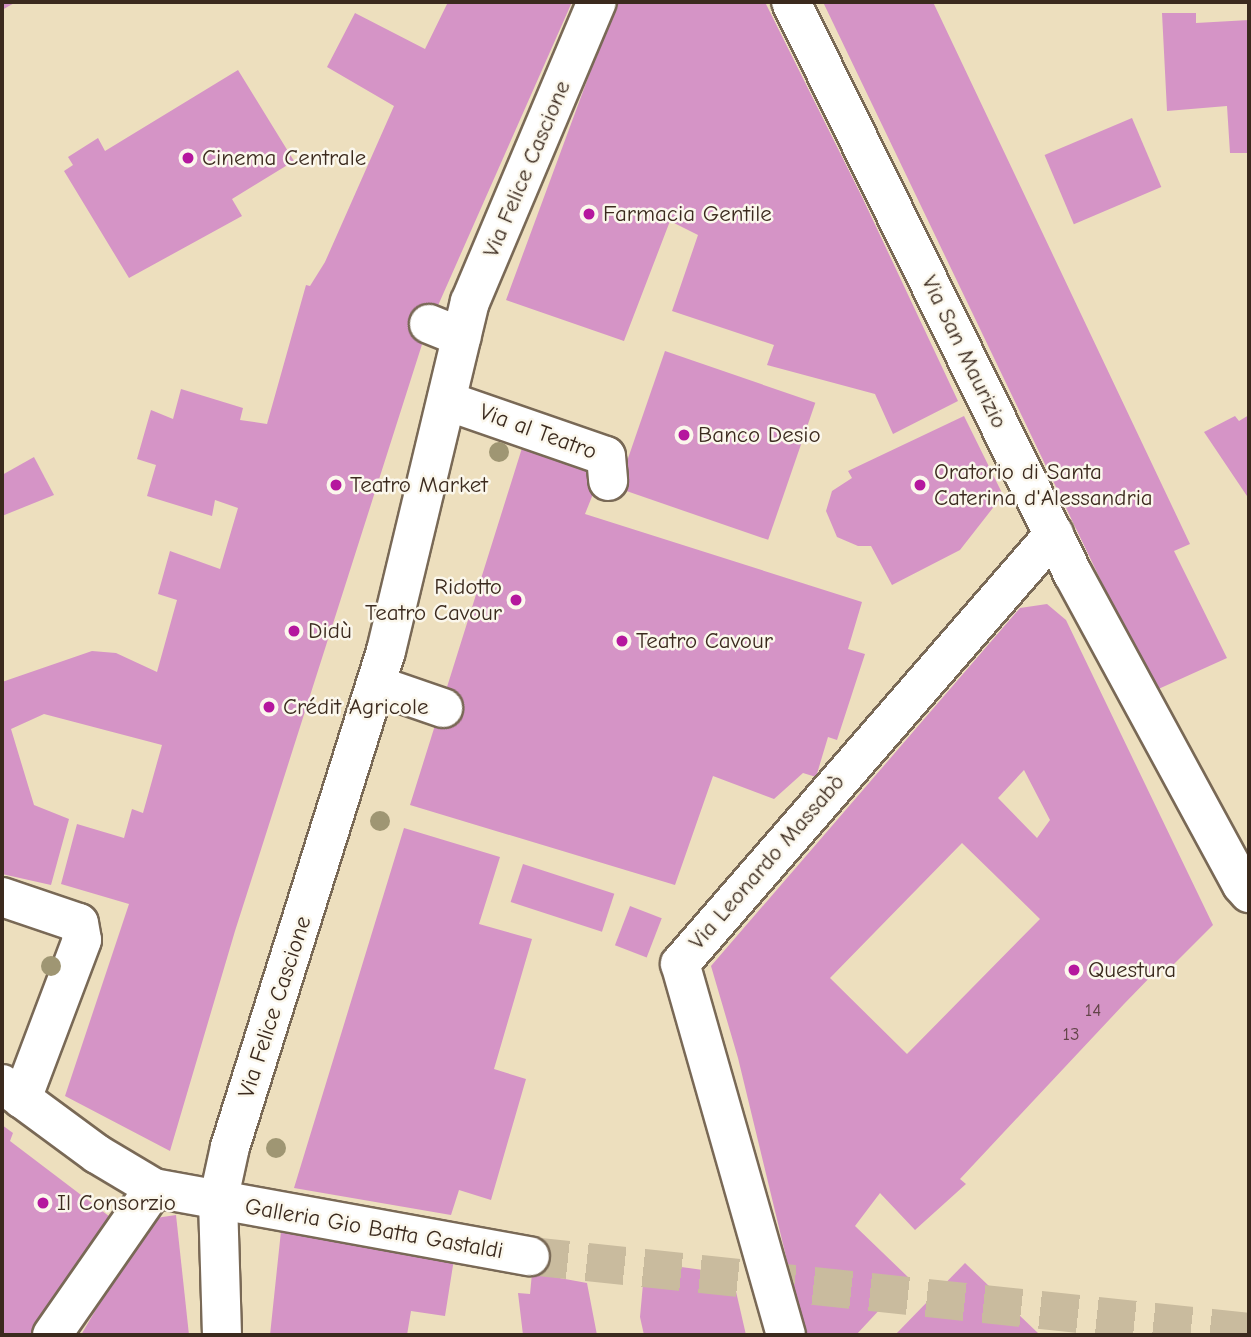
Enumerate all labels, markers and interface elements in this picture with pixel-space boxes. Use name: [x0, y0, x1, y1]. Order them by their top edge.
street label: Via Felice Cascione: [477, 76, 577, 262]
place label: Cinema Centrale: [202, 144, 366, 172]
marker: Cinema Centrale: [180, 150, 196, 166]
place label: Farmacia Gentile: [603, 200, 772, 228]
marker: Farmacia Gentile: [581, 206, 597, 222]
street label: Via San Maurizio: [915, 271, 1013, 433]
street label: Via al Teatro: [476, 398, 600, 466]
place label: Banco Desio: [698, 421, 821, 449]
marker: Banco Desio: [676, 427, 692, 443]
place label: Oratorio di Santa Caterina d'Alessandria: [934, 458, 1153, 512]
place label: Teatro Market: [350, 471, 488, 499]
marker: Teatro Market: [328, 477, 344, 493]
marker: Oratorio di Santa Caterina d'Alessandria: [912, 477, 928, 493]
place label: Ridotto Teatro Cavour: [365, 573, 502, 627]
marker: Ridotto Teatro Cavour: [508, 592, 524, 608]
place label: Didù: [308, 617, 352, 645]
marker: Didù: [286, 623, 302, 639]
place label: Teatro Cavour: [636, 627, 773, 655]
marker: Teatro Cavour: [614, 633, 630, 649]
place label: Crédit Agricole: [283, 693, 428, 721]
marker: Crédit Agricole: [261, 699, 277, 715]
street label: Via Leonardo Massabò: [683, 769, 851, 955]
street label: Via Felice Cascione: [233, 913, 317, 1101]
place label: Questura: [1088, 956, 1176, 984]
marker: Questura: [1066, 962, 1082, 978]
house number: 14: [1085, 1000, 1101, 1022]
house number: 13: [1062, 1024, 1080, 1046]
place label: Il Consorzio: [57, 1189, 176, 1217]
street label: Galleria Gio Batta Gastaldi: [243, 1193, 505, 1265]
marker: Il Consorzio: [35, 1195, 51, 1211]

